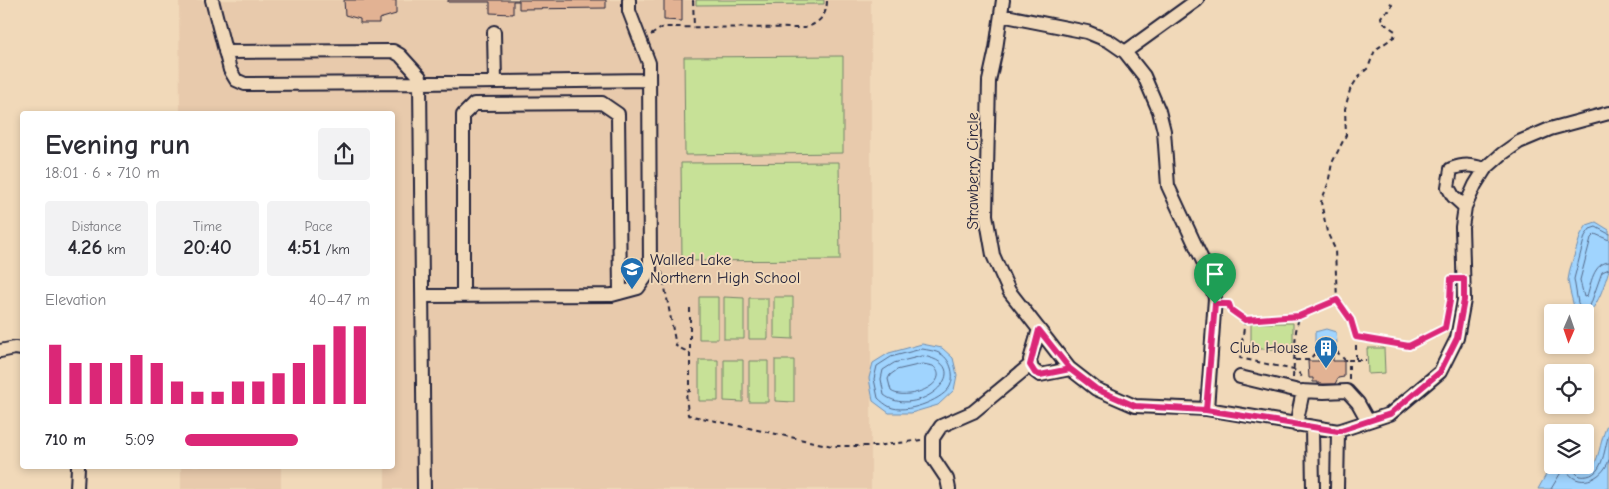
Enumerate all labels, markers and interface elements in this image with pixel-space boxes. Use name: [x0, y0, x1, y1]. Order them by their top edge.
street label: Strawberry Circle: [964, 112, 982, 230]
button: share: [318, 128, 370, 180]
text: Evening run: [45, 129, 190, 161]
text: 18:01 · 6 × 710 m: [45, 164, 160, 182]
text: Distance: [71, 218, 122, 235]
text: Time: [193, 218, 222, 235]
text: Pace: [304, 218, 333, 235]
text: 4.26: [67, 235, 103, 259]
text: 20:40: [183, 235, 232, 259]
text: 4:51: [287, 235, 321, 259]
text: km: [103, 241, 126, 258]
text: /km: [321, 241, 350, 258]
place label: Walled Lake Northern High School: [650, 251, 800, 287]
pin: [1194, 253, 1236, 304]
school or university icon: Walled Lake Northern High School: [619, 256, 645, 290]
icon: arrive: [1201, 260, 1229, 288]
text: Elevation: [45, 291, 106, 309]
text: 40–47 m: [309, 291, 370, 309]
north arrow: [1544, 304, 1594, 354]
map controls: [1544, 304, 1594, 474]
building icon: Club House: [1313, 335, 1339, 369]
place label: Club House: [1230, 339, 1308, 357]
button: locate: [1544, 364, 1594, 414]
button: layers: [1544, 424, 1594, 474]
text: 710 m: [45, 431, 86, 449]
text: 5:09: [125, 431, 155, 449]

